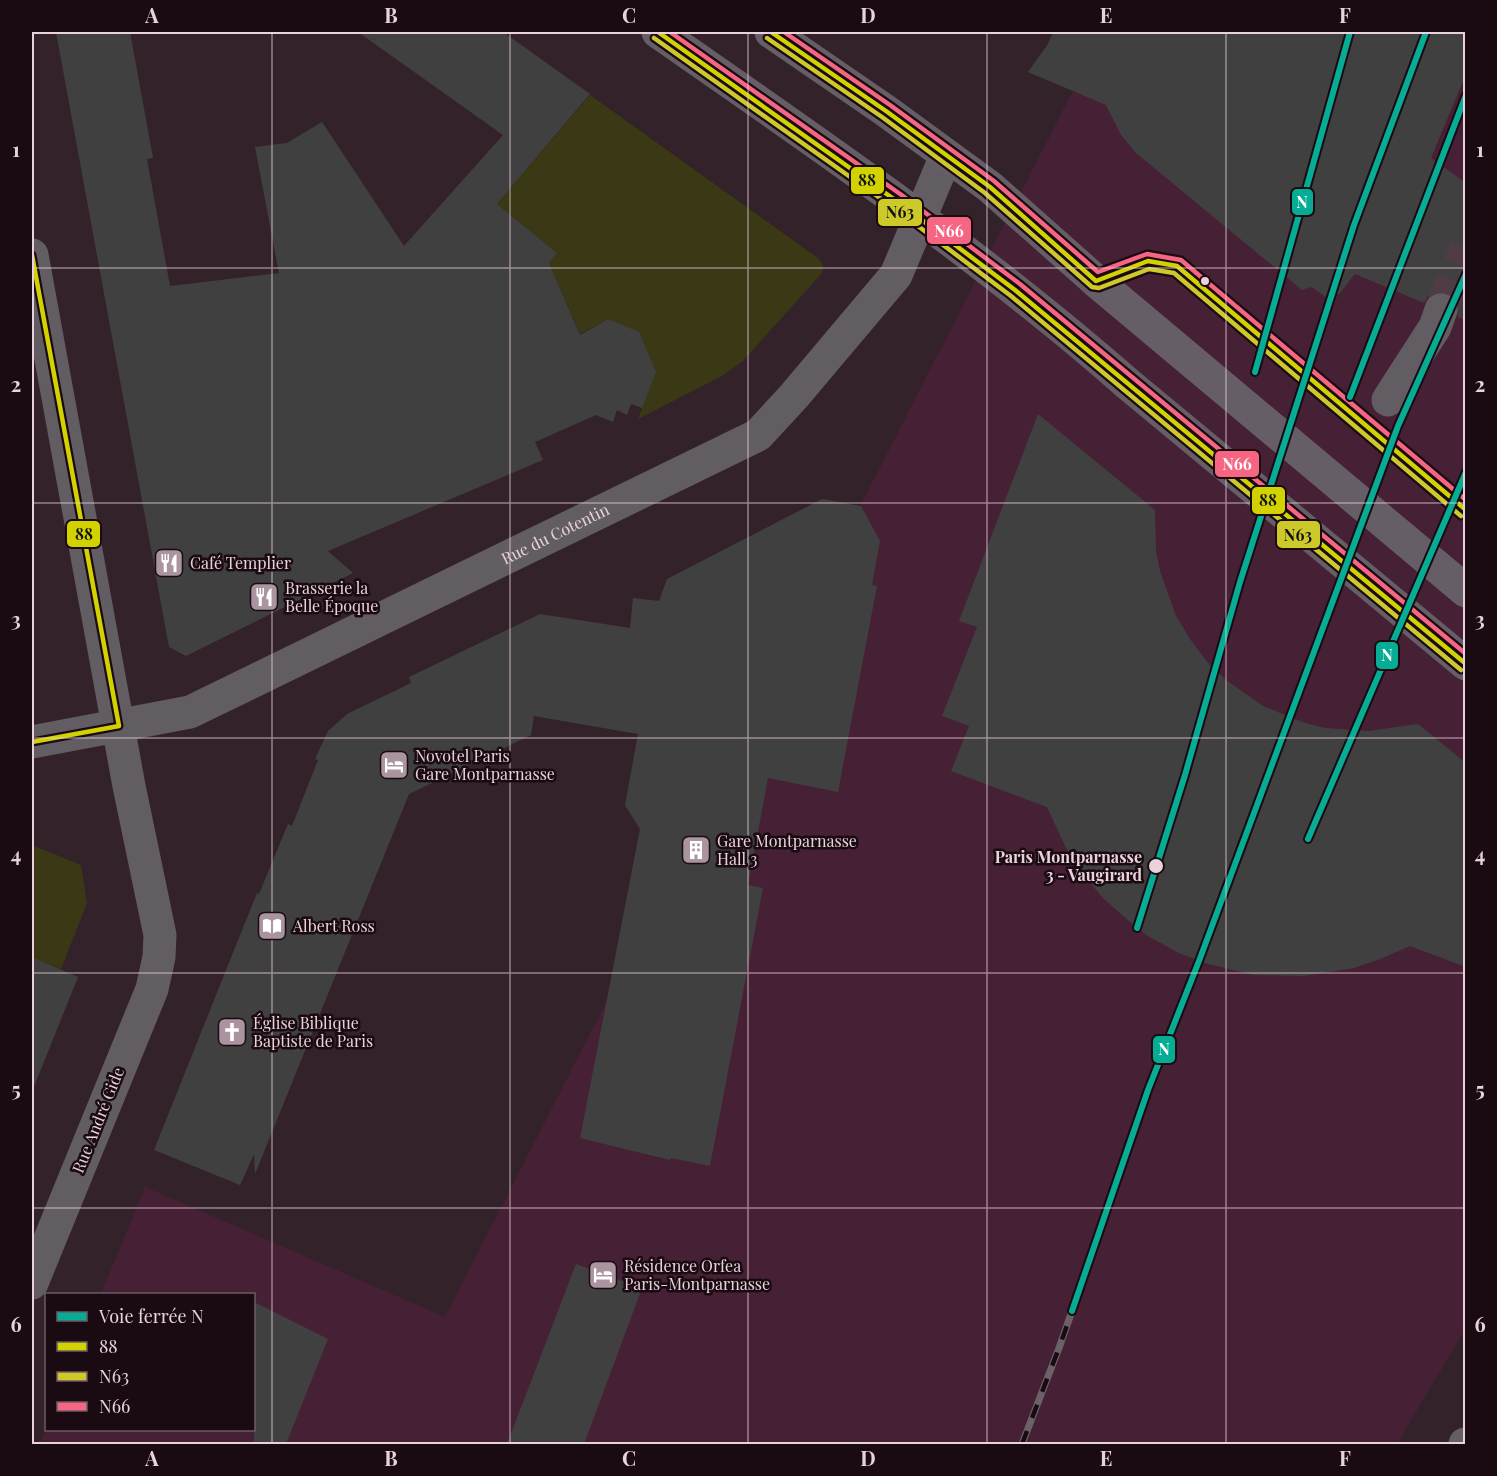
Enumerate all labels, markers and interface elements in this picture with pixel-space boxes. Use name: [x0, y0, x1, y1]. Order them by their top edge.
text: A: [144, 1, 159, 28]
text: B: [384, 1, 398, 28]
text: C: [622, 1, 636, 28]
text: D: [860, 1, 876, 28]
text: E: [1100, 1, 1112, 28]
text: F: [1339, 1, 1351, 28]
text: 1: [12, 135, 20, 162]
text: 1: [1476, 135, 1484, 162]
line badge: 88: [850, 166, 885, 195]
text: 88: [858, 169, 876, 190]
line badge: N: [1291, 188, 1314, 216]
text: N: [1296, 191, 1308, 212]
line badge: N63: [877, 198, 923, 227]
text: N63: [886, 201, 914, 222]
line badge: N66: [926, 216, 972, 245]
text: N66: [934, 220, 964, 241]
unlabelled marker: [1199, 275, 1211, 287]
text: 2: [11, 370, 21, 397]
text: 2: [1475, 370, 1485, 397]
line badge: N66: [1214, 450, 1260, 478]
text: N66: [1222, 453, 1252, 474]
line badge: 88: [1251, 486, 1286, 515]
text: 88: [1259, 489, 1277, 510]
street label: Rue du Cotentin: [497, 498, 613, 569]
line badge: 88: [66, 520, 101, 548]
line badge: N63: [1276, 520, 1321, 549]
text: 88: [75, 523, 93, 544]
text: N63: [1284, 524, 1312, 545]
restaurant icon: Café Templier: [153, 547, 185, 579]
place label: Café Templier: [190, 552, 291, 573]
place label: Brasserie la Belle Époque: [285, 577, 378, 616]
restaurant icon: Brasserie la Belle Époque: [248, 581, 280, 613]
text: 3: [11, 605, 21, 632]
text: 3: [1475, 605, 1485, 632]
line badge: N: [1375, 641, 1399, 670]
text: N: [1381, 644, 1393, 665]
place label: Novotel Paris Gare Montparnasse: [415, 745, 555, 784]
hotel icon: Novotel Paris Gare Montparnasse: [378, 749, 410, 781]
place label: Gare Montparnasse Hall 3: [717, 830, 857, 869]
building icon: Gare Montparnasse Hall 3: [680, 834, 712, 866]
text: 4: [11, 840, 21, 867]
text: 4: [1475, 840, 1485, 867]
place label: Paris Montparnasse 3 - Vaugirard: [995, 846, 1142, 885]
marker: Paris Montparnasse 3 - Vaugirard: [1147, 857, 1165, 875]
library icon: Albert Ross: [256, 910, 288, 942]
place label: Albert Ross: [292, 915, 375, 936]
place label: Église Biblique Baptiste de Paris: [253, 1012, 373, 1051]
church icon: Église Biblique Baptiste de Paris: [216, 1016, 248, 1048]
line badge: N: [1152, 1035, 1176, 1064]
text: N: [1158, 1038, 1170, 1059]
street label: Rue André Gide: [67, 1064, 128, 1176]
text: 5: [11, 1075, 21, 1102]
text: 5: [1475, 1075, 1485, 1102]
place label: Résidence Orfea Paris-Montparnasse: [624, 1255, 770, 1294]
hotel icon: Résidence Orfea Paris-Montparnasse: [587, 1259, 619, 1291]
legend: [45, 1293, 255, 1431]
text: Voie ferrée N: [98, 1304, 204, 1328]
text: 6: [10, 1310, 22, 1337]
text: 6: [1474, 1310, 1486, 1337]
text: 88: [99, 1334, 118, 1358]
text: N63: [99, 1364, 129, 1388]
text: N66: [99, 1394, 130, 1418]
text: A: [144, 1444, 159, 1471]
text: B: [384, 1444, 398, 1471]
text: C: [622, 1444, 636, 1471]
text: D: [860, 1444, 876, 1471]
text: E: [1100, 1444, 1112, 1471]
text: F: [1339, 1444, 1351, 1471]

